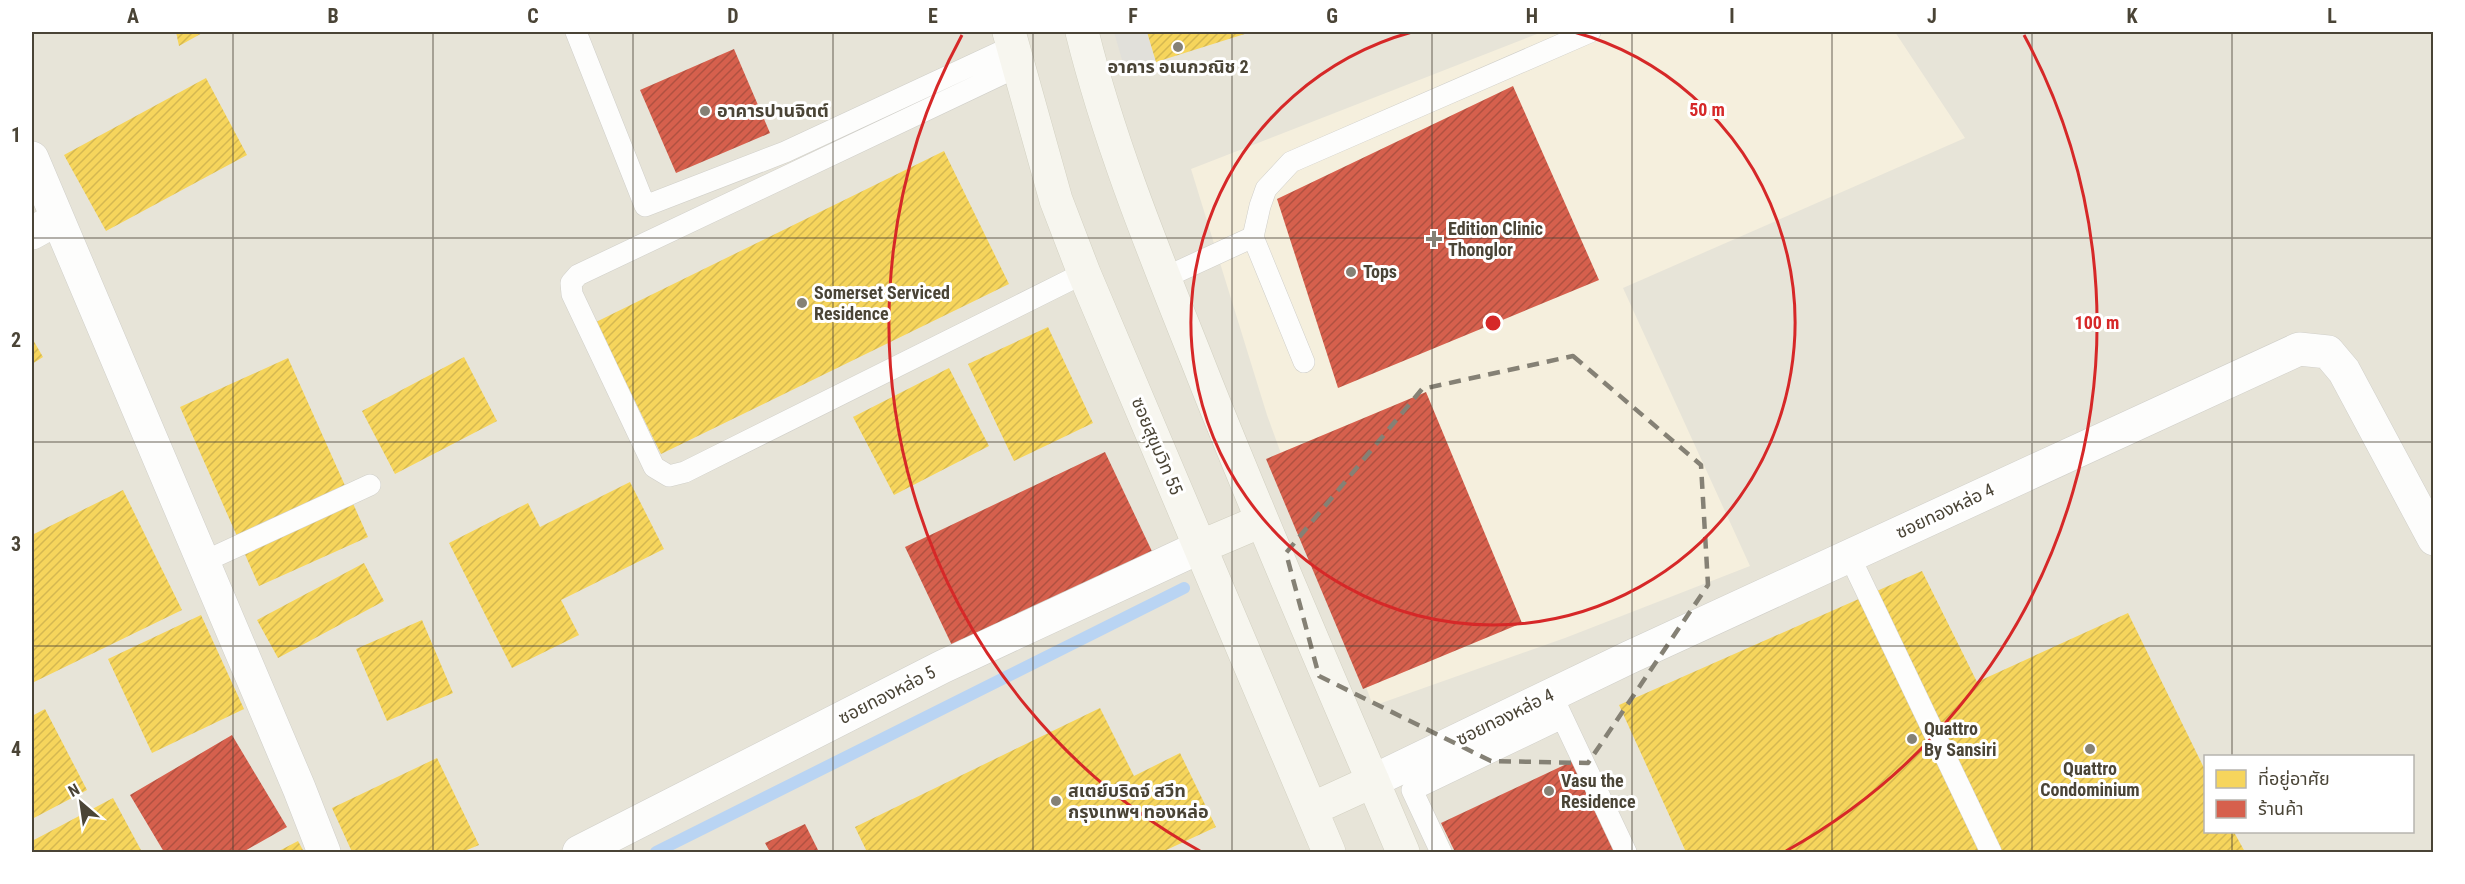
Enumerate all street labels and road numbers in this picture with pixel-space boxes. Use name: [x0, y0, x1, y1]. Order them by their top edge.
street label: ซอยสุขุมวิท 55: [1127, 394, 1187, 498]
street label: ซอยทองหล่อ 4: [1892, 479, 1997, 543]
street label: ซอยทองหล่อ 5: [835, 661, 939, 728]
street label: ซอยทองหล่อ 4: [1452, 684, 1557, 749]

